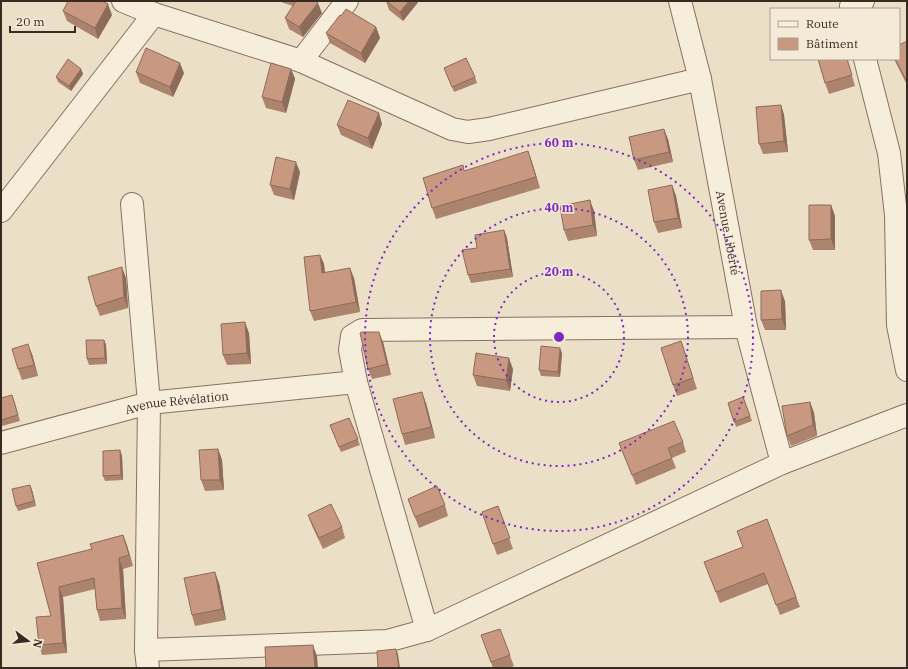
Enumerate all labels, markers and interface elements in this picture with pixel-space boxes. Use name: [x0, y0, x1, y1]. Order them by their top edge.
scale bar: [10, 8, 75, 34]
legend: [770, 8, 900, 60]
text: 20 m: [16, 14, 45, 29]
text: Route: [806, 16, 839, 31]
text: Bâtiment: [806, 36, 858, 51]
text: 60 m: [545, 135, 574, 150]
street label: Avenue Liberté: [713, 189, 744, 276]
text: 40 m: [545, 200, 574, 215]
text: 20 m: [545, 264, 574, 279]
centre of rings: [552, 330, 566, 344]
street label: Avenue Révélation: [123, 387, 230, 417]
north arrow: [8, 621, 48, 661]
text: N: [30, 638, 46, 650]

